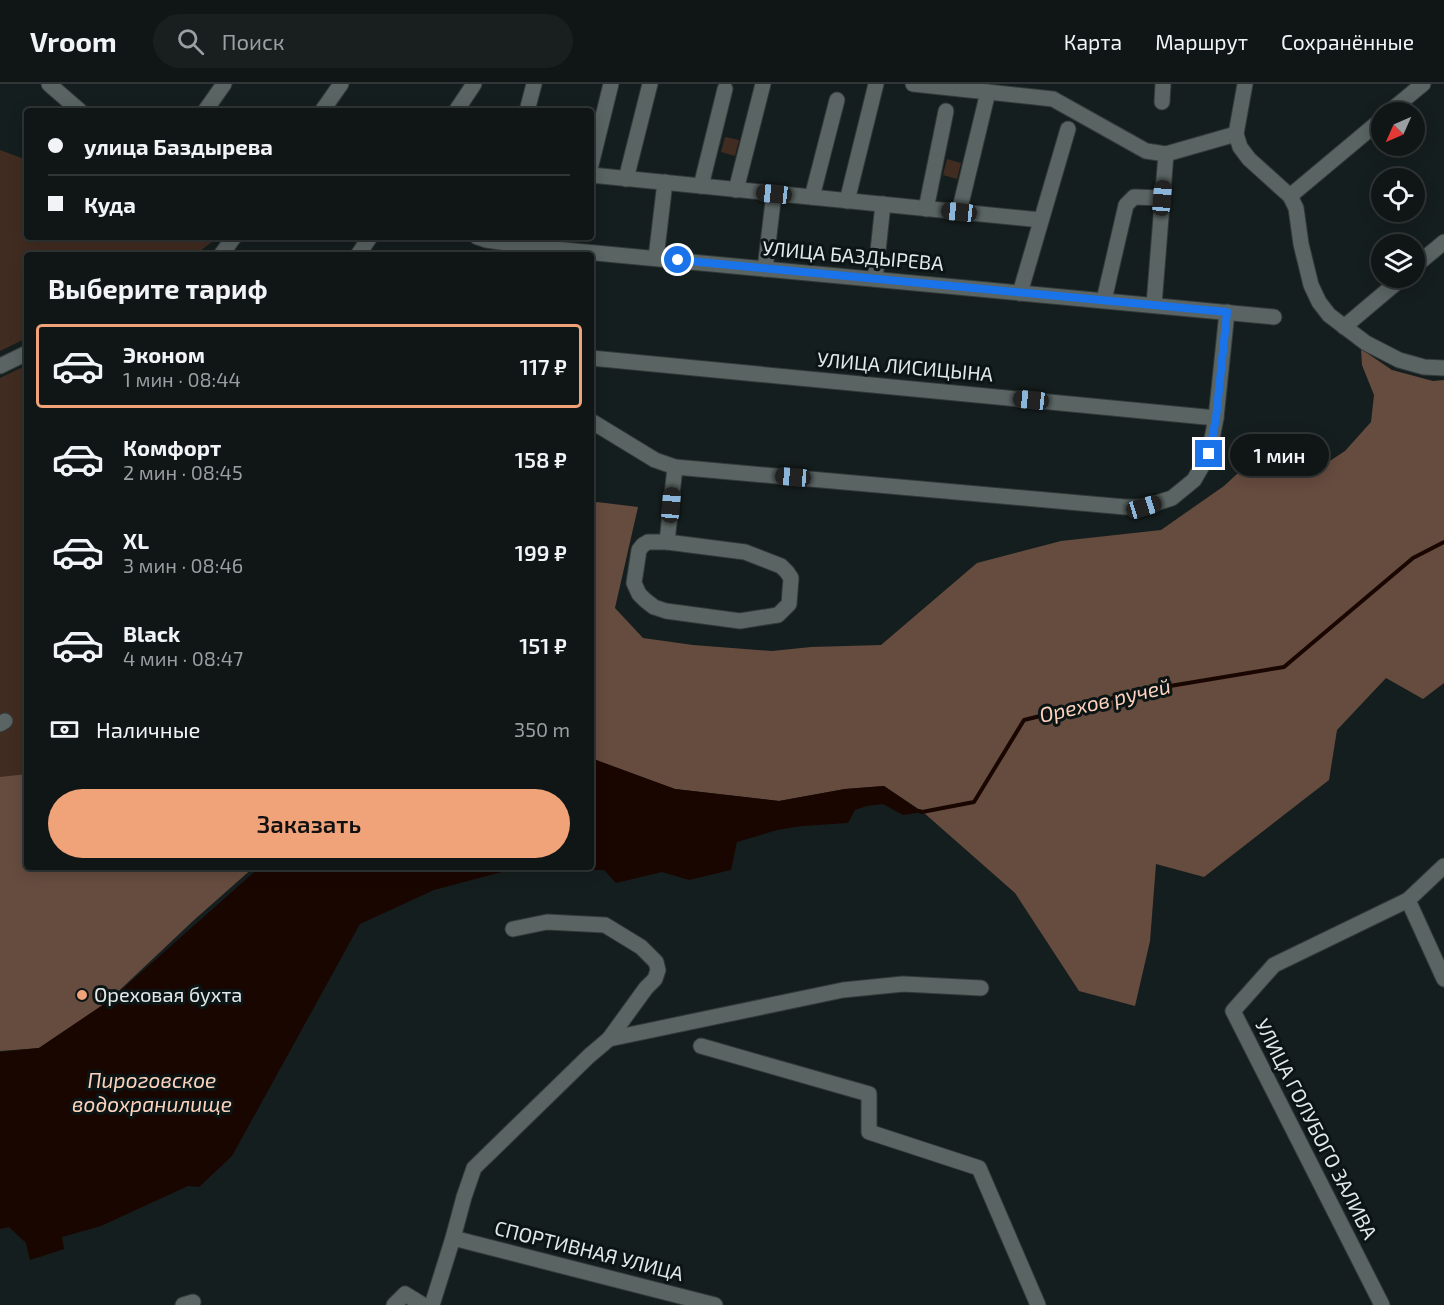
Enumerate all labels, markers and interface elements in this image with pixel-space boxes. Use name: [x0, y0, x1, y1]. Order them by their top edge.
search box: [153, 14, 573, 68]
text: Vroom: [30, 24, 117, 58]
icon: search: [174, 25, 207, 58]
text: Поиск: [222, 28, 285, 54]
text: Карта: [1064, 29, 1122, 54]
text: Маршрут: [1155, 29, 1248, 54]
text: Сохранённые: [1281, 29, 1414, 54]
north arrow: [1371, 102, 1425, 156]
map controls: [1371, 102, 1425, 288]
text: улица Баздырева: [84, 133, 273, 159]
button: locate: [1371, 168, 1425, 222]
car: [1151, 179, 1173, 217]
car: [755, 183, 793, 205]
text: Куда: [84, 191, 136, 217]
car: [940, 201, 978, 223]
button: layers: [1371, 234, 1425, 288]
street label: УЛИЦА БАЗДЫРЕВА: [761, 235, 945, 275]
route start: [664, 246, 691, 273]
text: Выберите тариф: [48, 272, 268, 304]
icon: car: [51, 339, 105, 393]
text: Эконом: [123, 341, 205, 367]
street label: УЛИЦА ЛИСИЦЫНА: [816, 346, 995, 386]
text: 117 ₽: [520, 353, 567, 379]
text: 1 мин · 08:44: [123, 367, 241, 391]
car: [1012, 389, 1050, 411]
icon: car: [51, 432, 105, 486]
callout: 1 мин: [1230, 433, 1329, 475]
text: Комфорт: [123, 434, 221, 460]
route end: [1195, 440, 1222, 467]
text: 1 мин: [1253, 443, 1306, 467]
text: 158 ₽: [515, 446, 567, 472]
text: 2 мин · 08:45: [123, 460, 243, 484]
car: [774, 466, 812, 488]
car: [660, 486, 682, 524]
car: [1124, 493, 1164, 521]
icon: car: [51, 525, 105, 579]
text: XL: [123, 527, 149, 553]
text: 199 ₽: [515, 539, 567, 565]
text: 3 мин · 08:46: [123, 553, 243, 577]
icon: car: [51, 618, 105, 672]
text: Black: [123, 620, 180, 646]
text: 151 ₽: [519, 632, 567, 658]
text: 4 мин · 08:47: [123, 646, 243, 670]
water label: Орехов ручей: [1036, 672, 1173, 727]
icon: cash: [48, 713, 81, 746]
text: Наличные: [96, 716, 200, 742]
text: 350 m: [514, 717, 570, 741]
button: Заказать: [48, 789, 570, 858]
place label: Ореховая бухта: [94, 982, 242, 1007]
marker: Ореховая бухта: [75, 988, 89, 1002]
street label: УЛИЦА ГОЛУБОГО ЗАЛИВА: [1251, 1014, 1383, 1243]
water label: Пироговское водохранилище: [72, 1067, 232, 1116]
street label: СПОРТИВНАЯ УЛИЦА: [492, 1215, 687, 1285]

